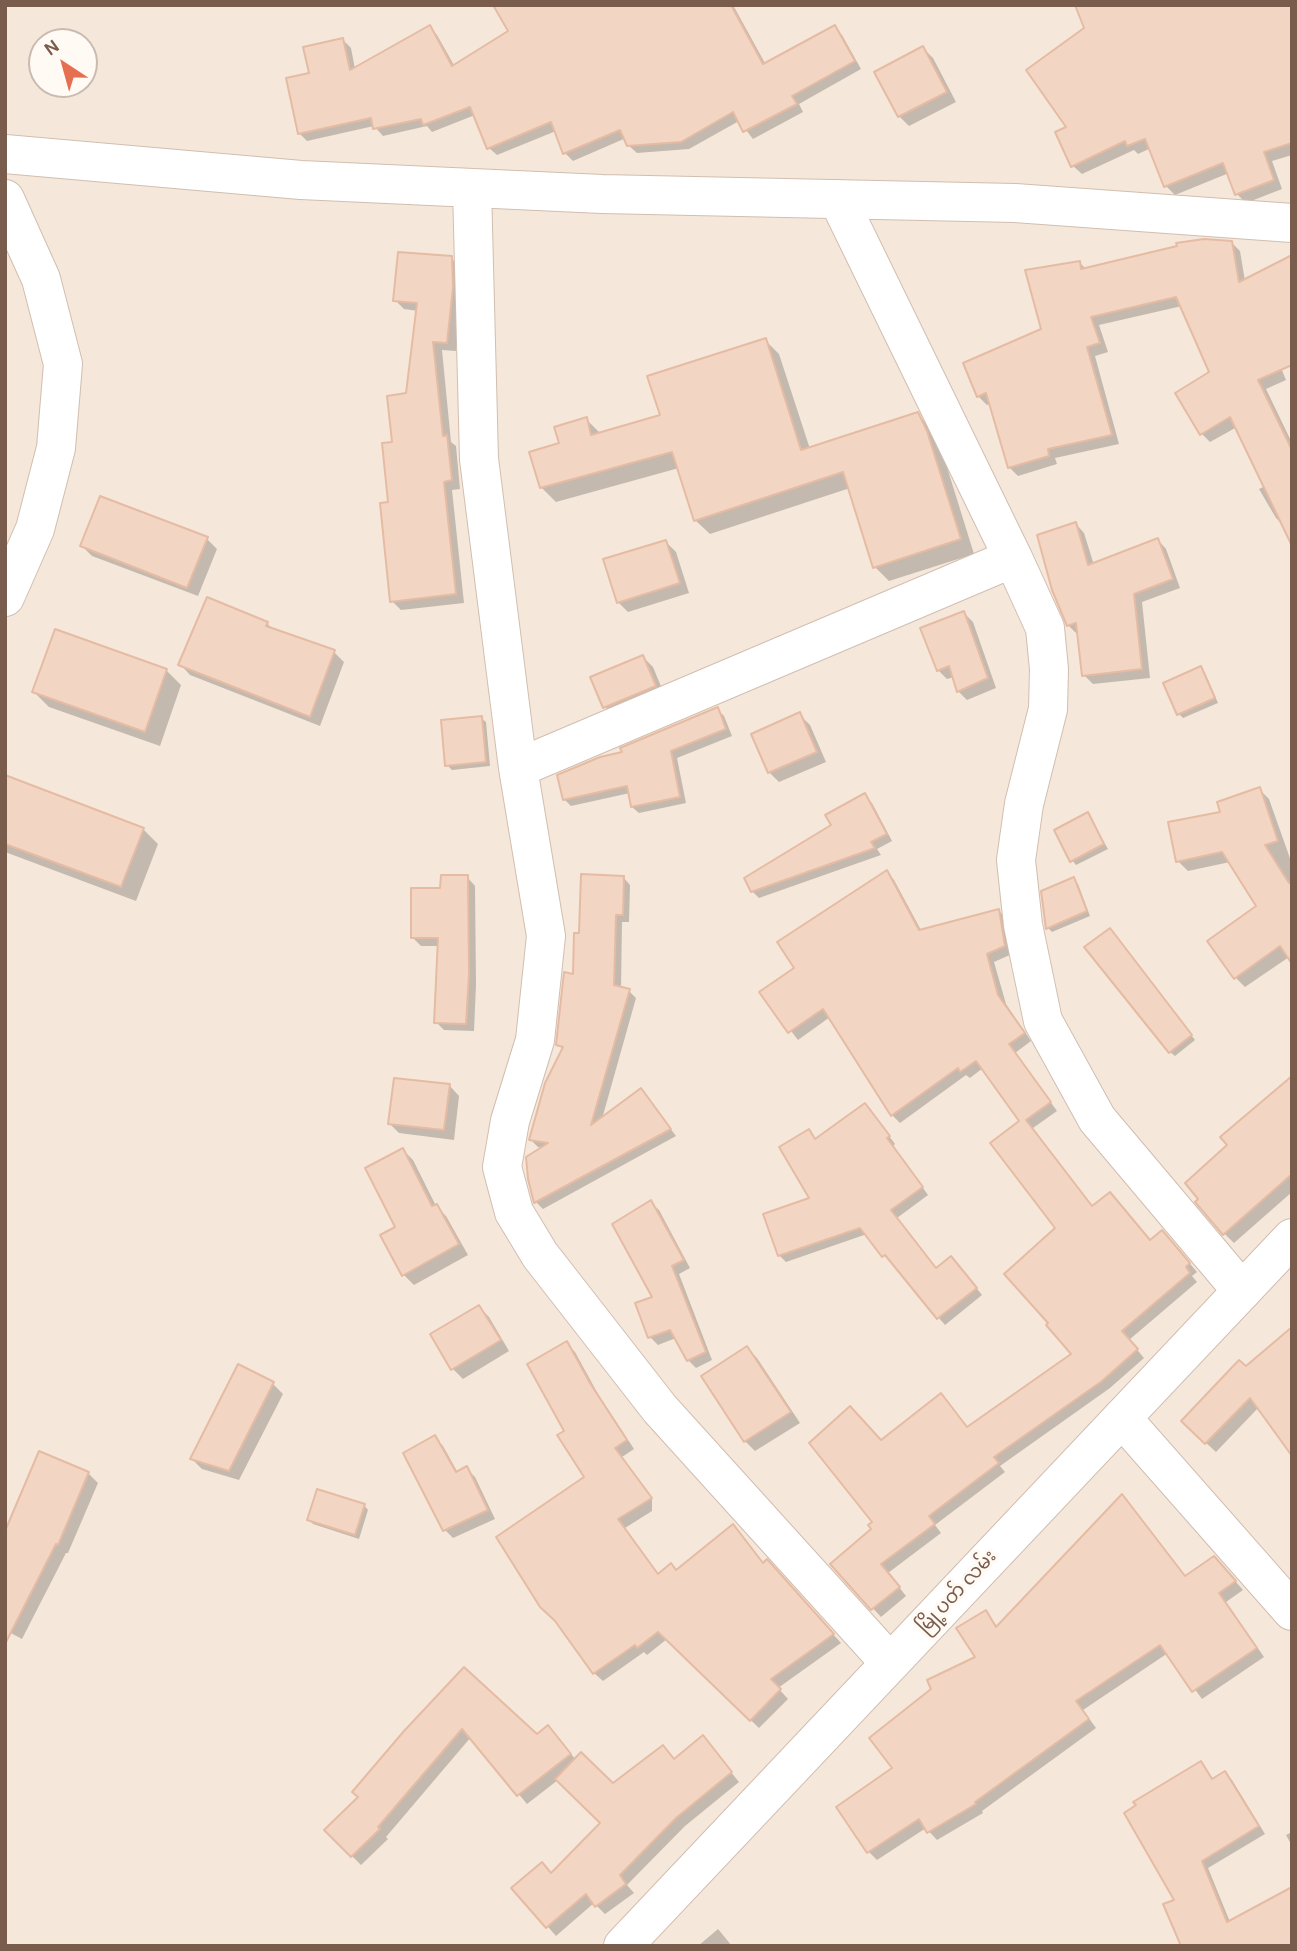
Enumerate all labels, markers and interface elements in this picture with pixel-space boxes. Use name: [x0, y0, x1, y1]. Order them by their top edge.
north arrow: [28, 28, 98, 98]
text: N: [40, 35, 64, 61]
street label: မြို့ပတ် လမ်း: [913, 1546, 1001, 1638]

